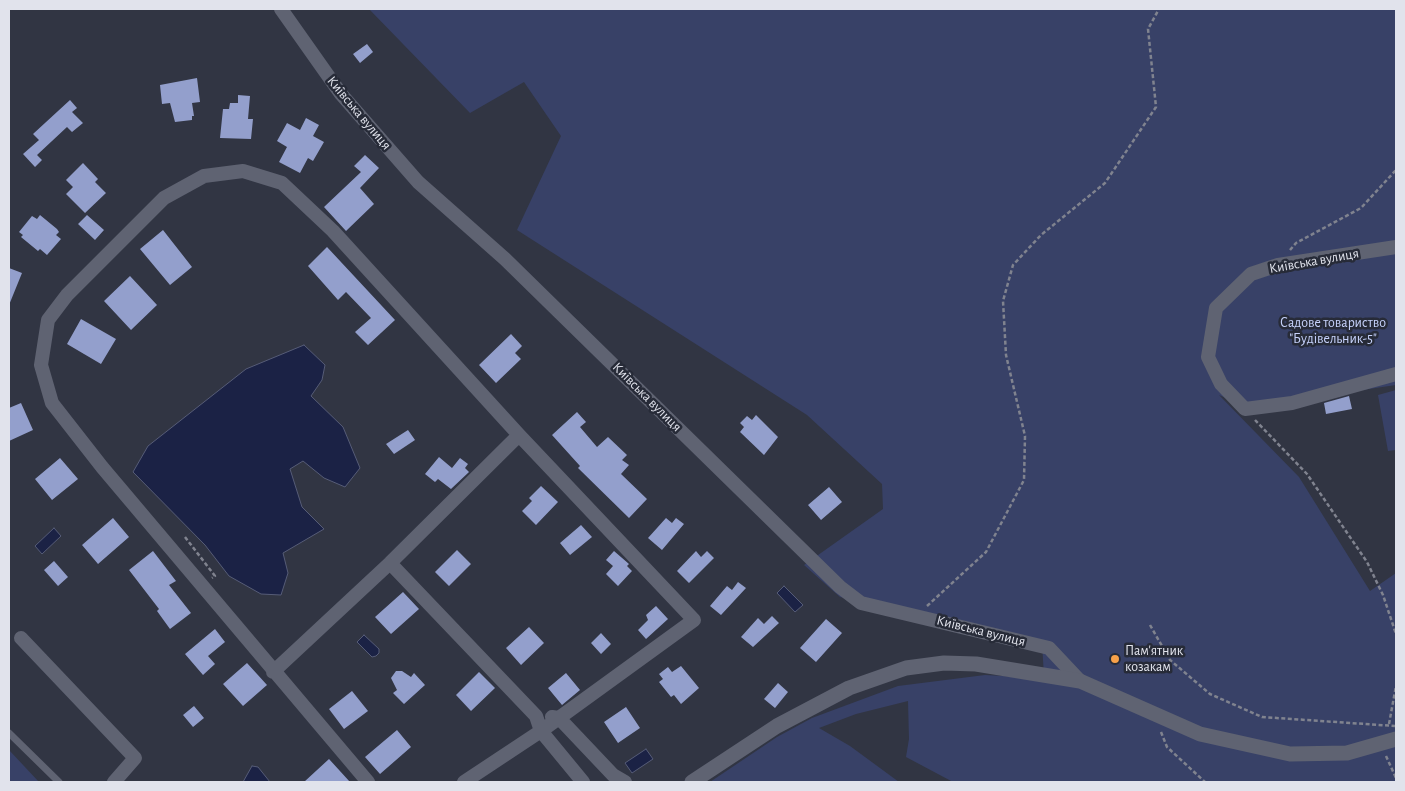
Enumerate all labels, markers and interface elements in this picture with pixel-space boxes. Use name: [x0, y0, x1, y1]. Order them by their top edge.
street label: Київська вулиця: [323, 73, 395, 153]
street label: Київська вулиця: [1268, 245, 1360, 277]
park label: Садове товариство "Будівельник-5": [1280, 315, 1386, 348]
street label: Київська вулиця: [609, 359, 685, 435]
street label: Київська вулиця: [935, 612, 1027, 650]
place label: Пам'ятник козакам: [1125, 643, 1183, 676]
marker: Пам'ятник козакам: [1109, 653, 1121, 665]

